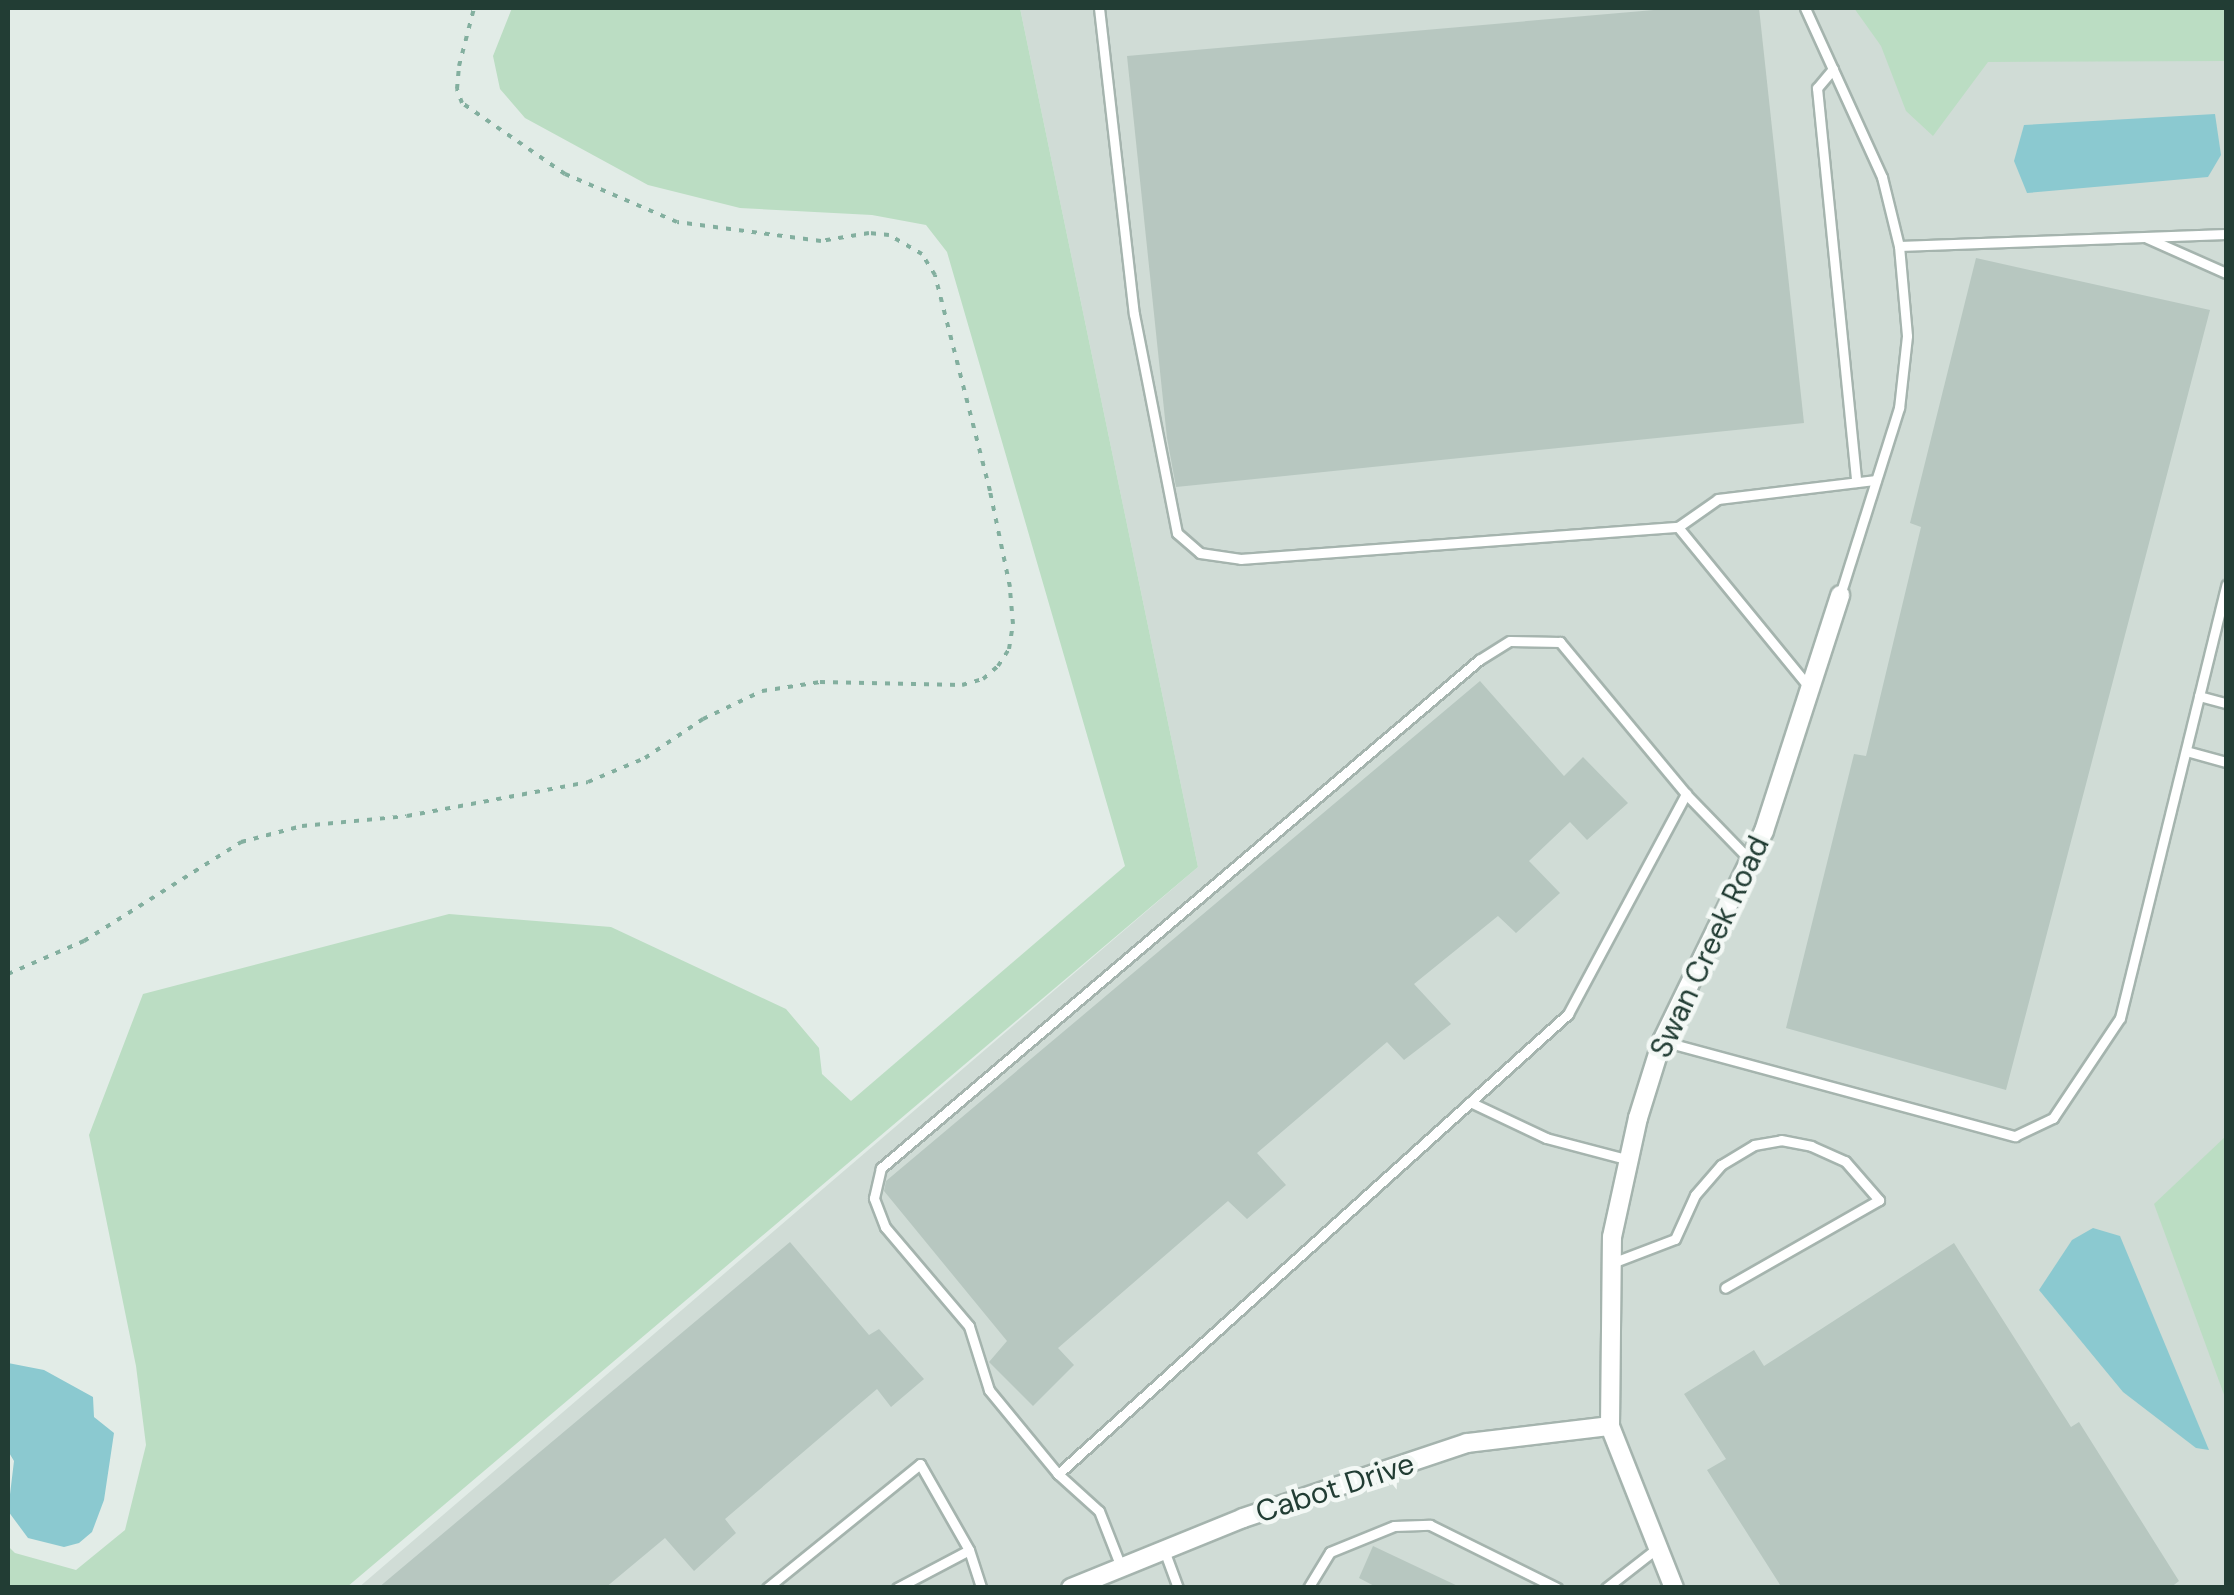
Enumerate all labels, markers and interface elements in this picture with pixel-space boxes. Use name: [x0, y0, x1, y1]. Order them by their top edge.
street label: Swan Creek Road: [1643, 830, 1777, 1064]
street label: Cabot Drive: [1251, 1445, 1419, 1531]

